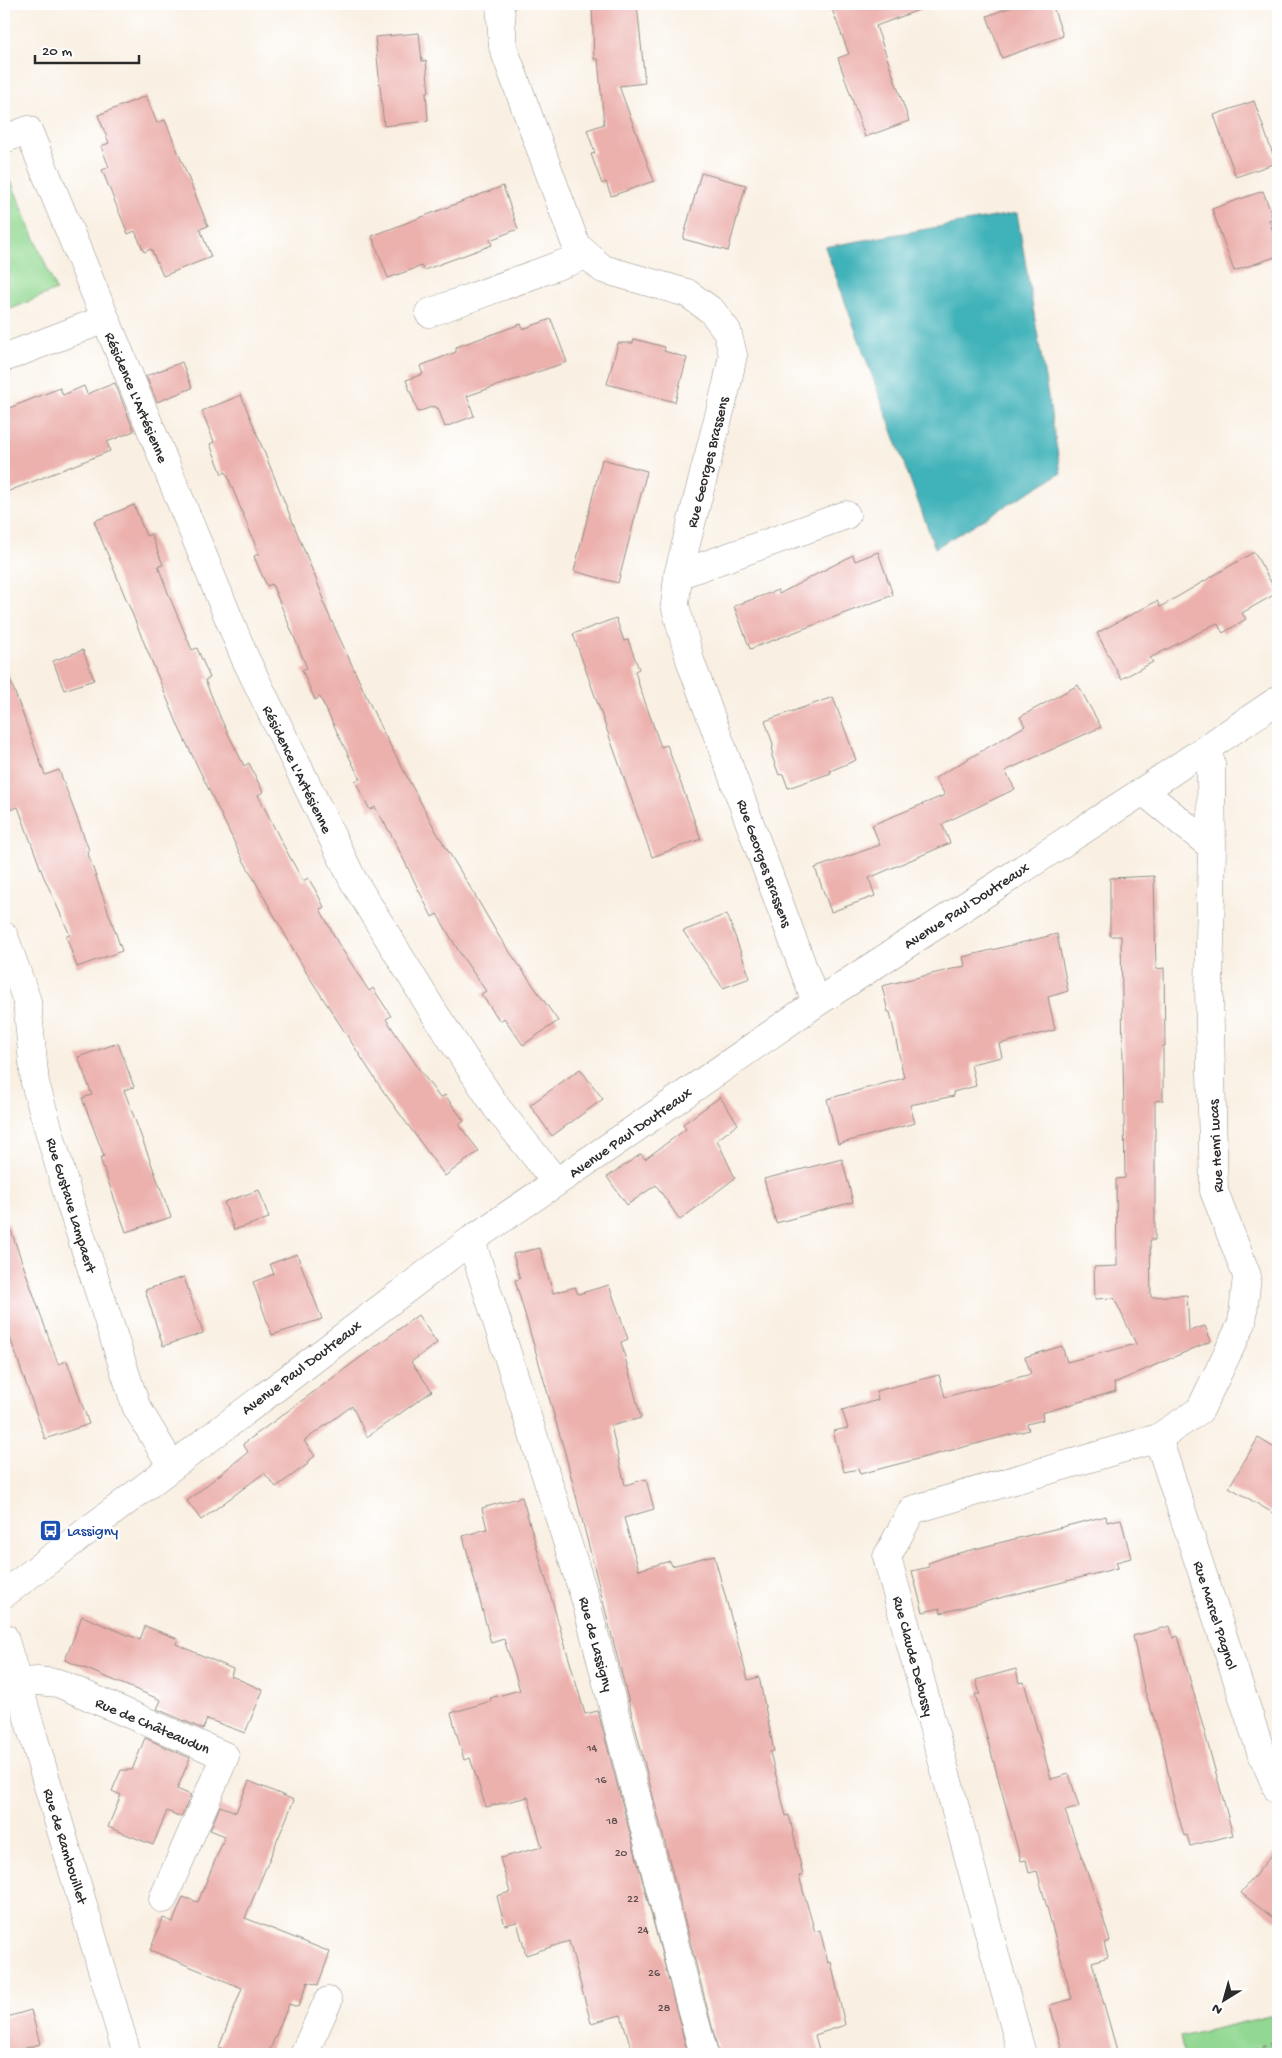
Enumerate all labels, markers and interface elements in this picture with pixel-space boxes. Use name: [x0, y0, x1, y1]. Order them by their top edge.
scale bar: [35, 32, 139, 64]
text: 20 m: [42, 43, 72, 61]
street label: Résidence L'Artésienne: [99, 330, 171, 466]
street label: Rue Georges Brassens: [684, 395, 734, 530]
street label: Résidence L'Artésienne: [257, 703, 335, 837]
street label: Rue Georges Brassens: [732, 797, 795, 930]
street label: Avenue Paul Doutreaux: [901, 859, 1033, 954]
street label: Avenue Paul Doutreaux: [566, 1084, 696, 1183]
street label: Rue Henri Lucas: [1206, 1098, 1228, 1193]
street label: Rue Gustave Lampaert: [41, 1136, 100, 1277]
street label: Avenue Paul Doutreaux: [238, 1317, 366, 1420]
bus stop icon: Lassigny: [39, 1518, 63, 1542]
place label: Lassigny: [67, 1523, 119, 1541]
street label: Rue Marcel Pagnol: [1188, 1559, 1240, 1672]
street label: Rue Claude Debussy: [887, 1594, 937, 1719]
street label: Rue de Lassigny: [574, 1595, 617, 1694]
street label: Rue de Châteaudun: [92, 1695, 212, 1759]
house number: 14: [586, 1742, 598, 1756]
house number: 16: [595, 1774, 607, 1788]
street label: Rue de Rambouillet: [38, 1787, 91, 1908]
house number: 18: [605, 1815, 618, 1829]
house number: 20: [615, 1847, 628, 1861]
house number: 22: [627, 1893, 639, 1907]
house number: 24: [637, 1924, 649, 1938]
house number: 26: [648, 1967, 661, 1981]
north arrow: [1200, 1976, 1250, 2026]
text: N: [1209, 1999, 1226, 2018]
house number: 28: [658, 2002, 671, 2016]

